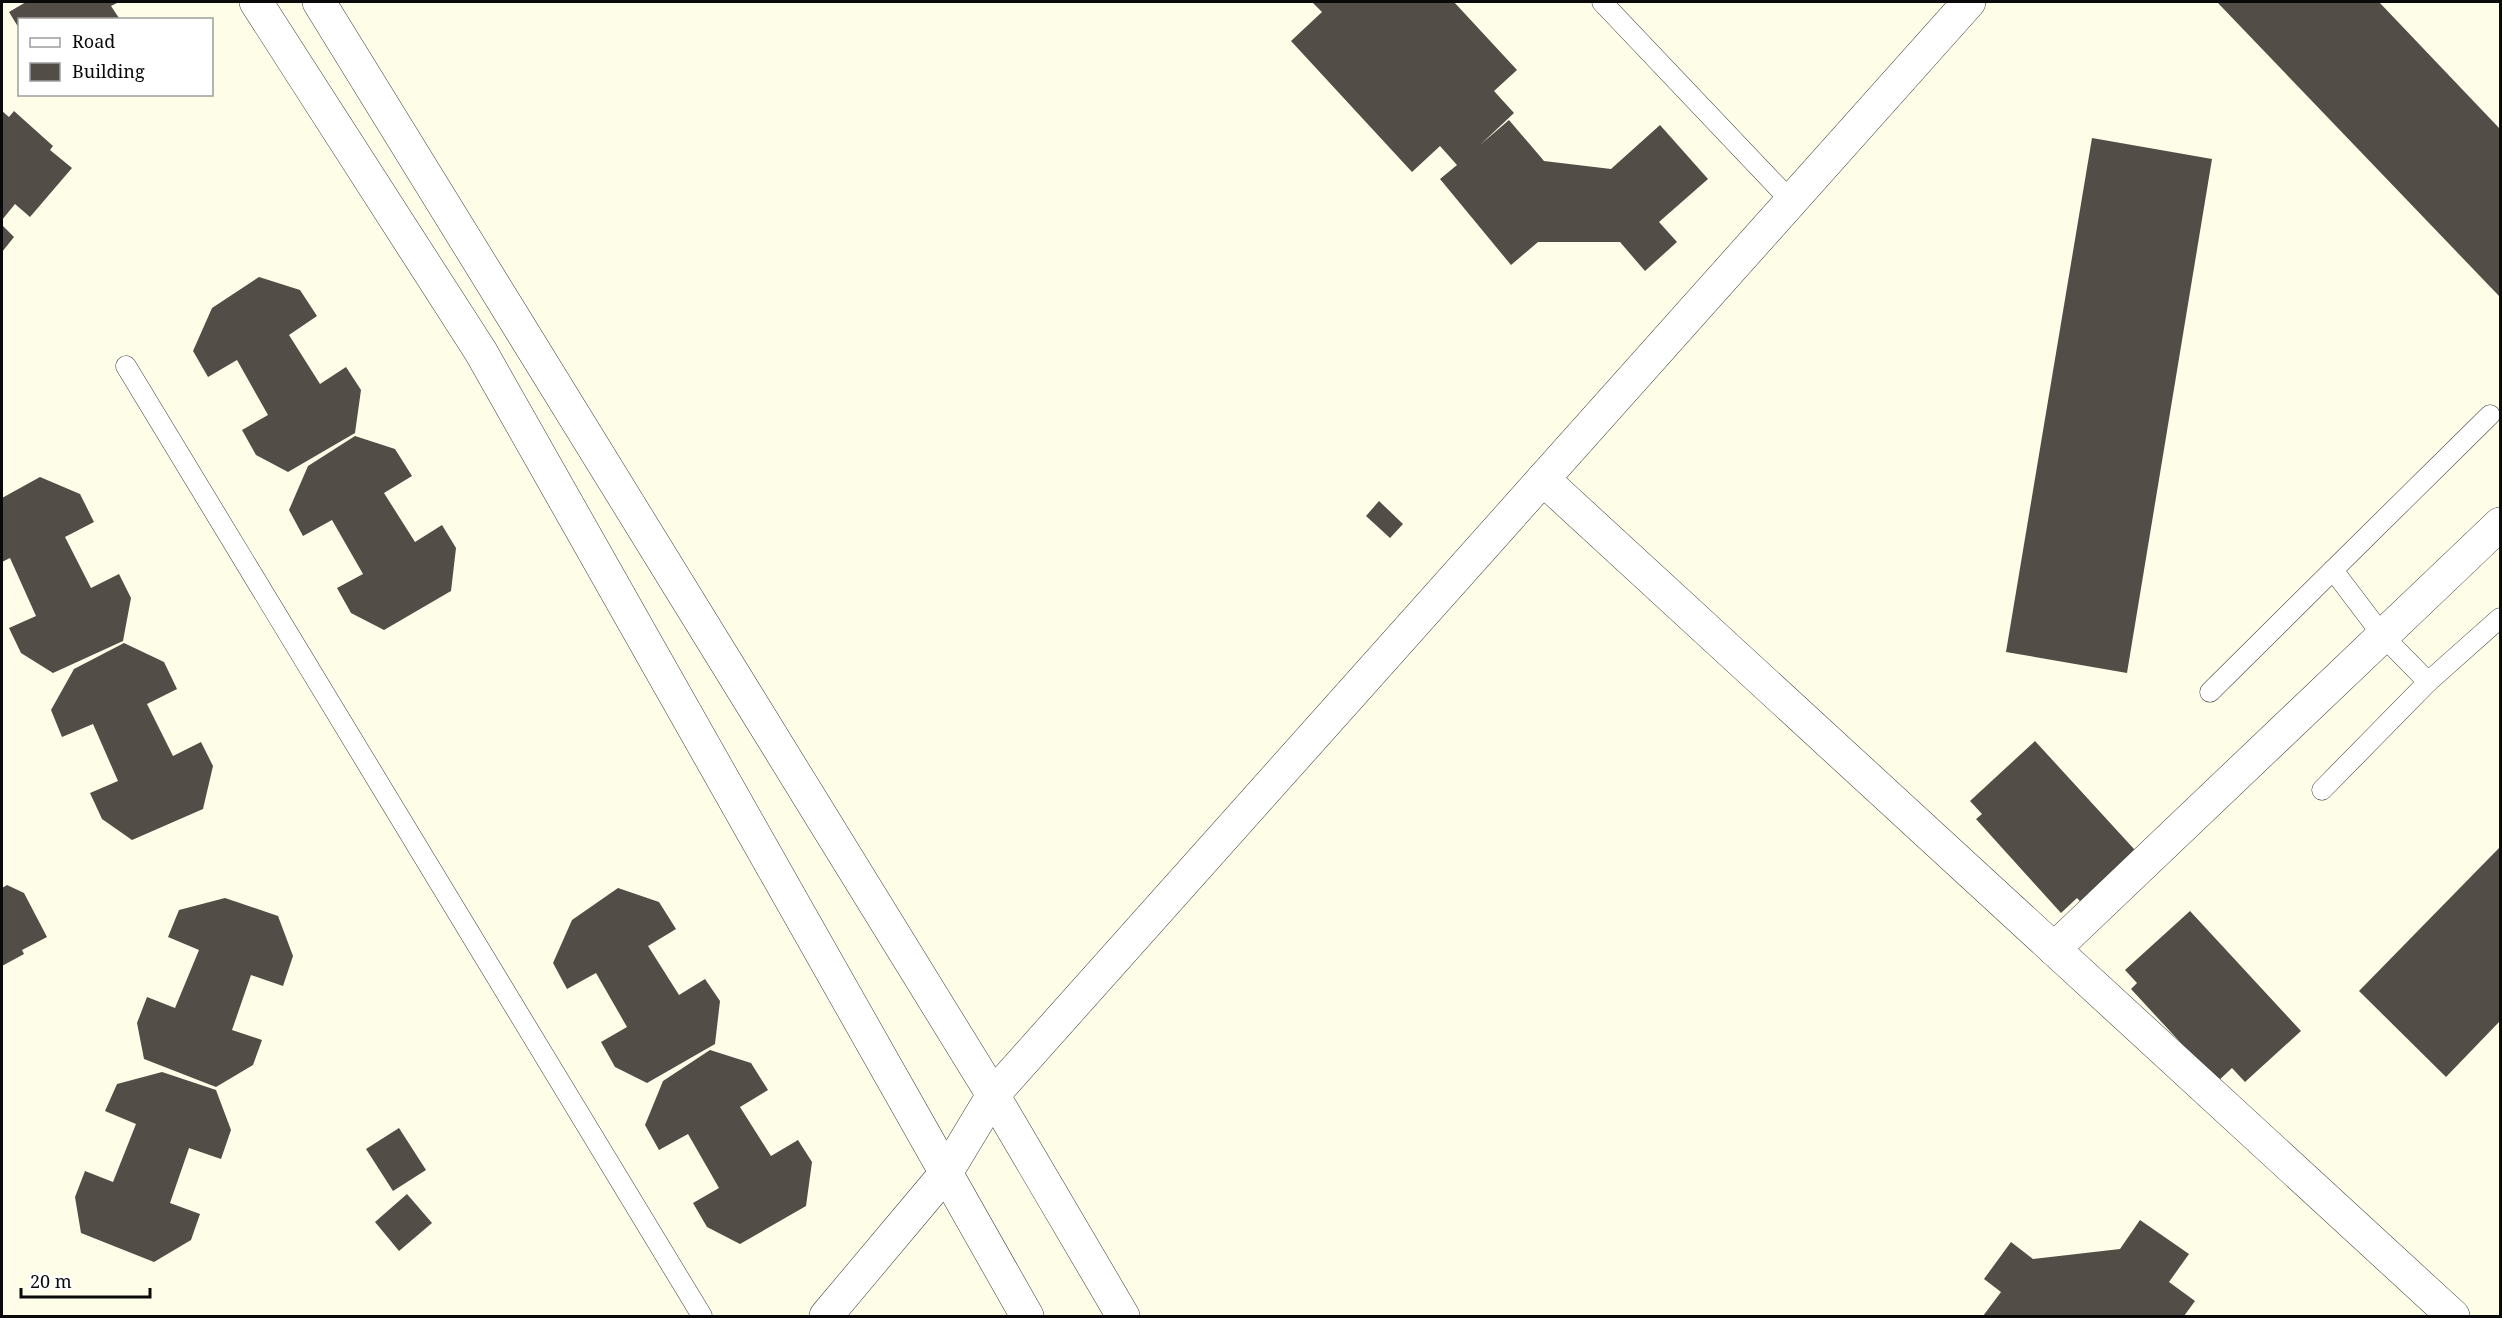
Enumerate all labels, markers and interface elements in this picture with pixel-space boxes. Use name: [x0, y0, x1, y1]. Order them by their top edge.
legend: [18, 18, 213, 96]
text: Road: [72, 29, 115, 53]
text: Building: [72, 59, 145, 83]
scale bar: [21, 1261, 150, 1299]
text: 20 m: [30, 1269, 72, 1293]

